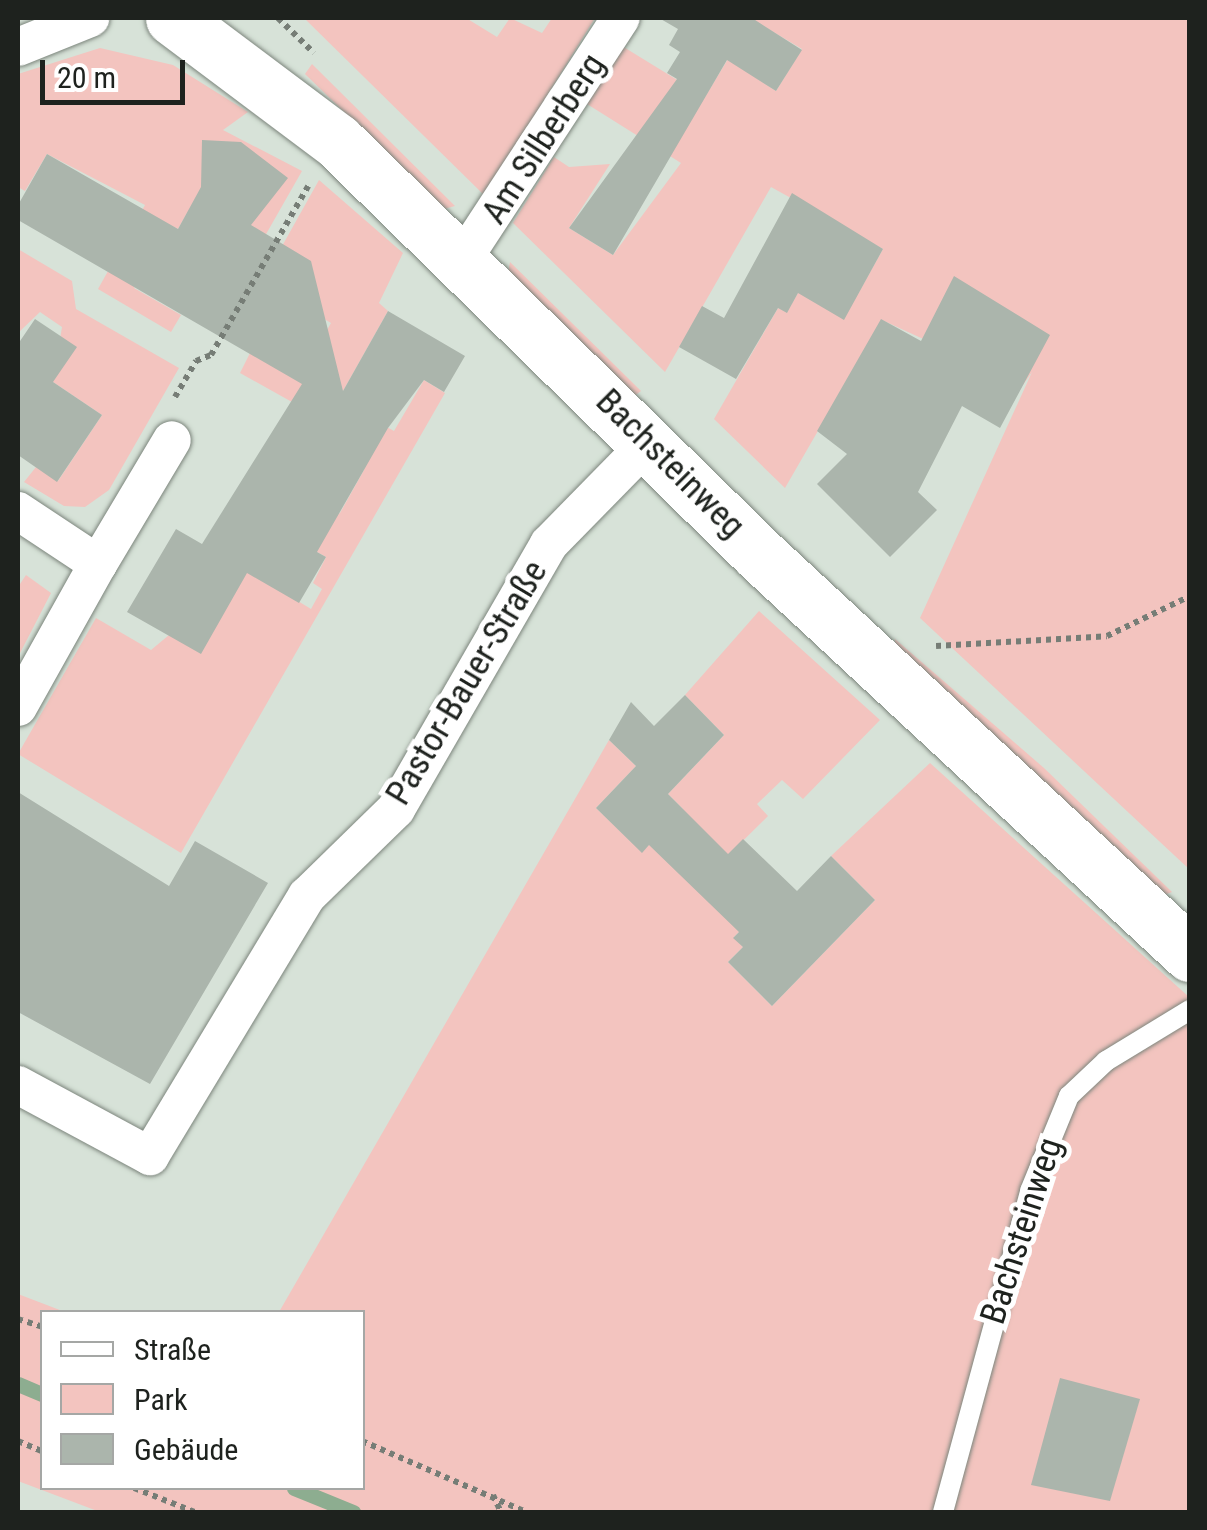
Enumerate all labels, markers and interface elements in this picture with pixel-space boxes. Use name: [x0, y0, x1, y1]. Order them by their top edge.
scale bar: [45, 40, 190, 102]
street label: Am Silberberg: [473, 46, 615, 232]
text: 20 m: [57, 60, 116, 95]
street label: Bachsteinweg: [587, 381, 753, 547]
street label: Pastor-Bauer-Straße: [378, 553, 556, 813]
street label: Bachsteinweg: [972, 1133, 1072, 1329]
legend: [40, 1310, 365, 1490]
text: Straße: [134, 1332, 211, 1367]
text: Park: [134, 1382, 188, 1417]
text: Gebäude: [134, 1432, 238, 1467]

